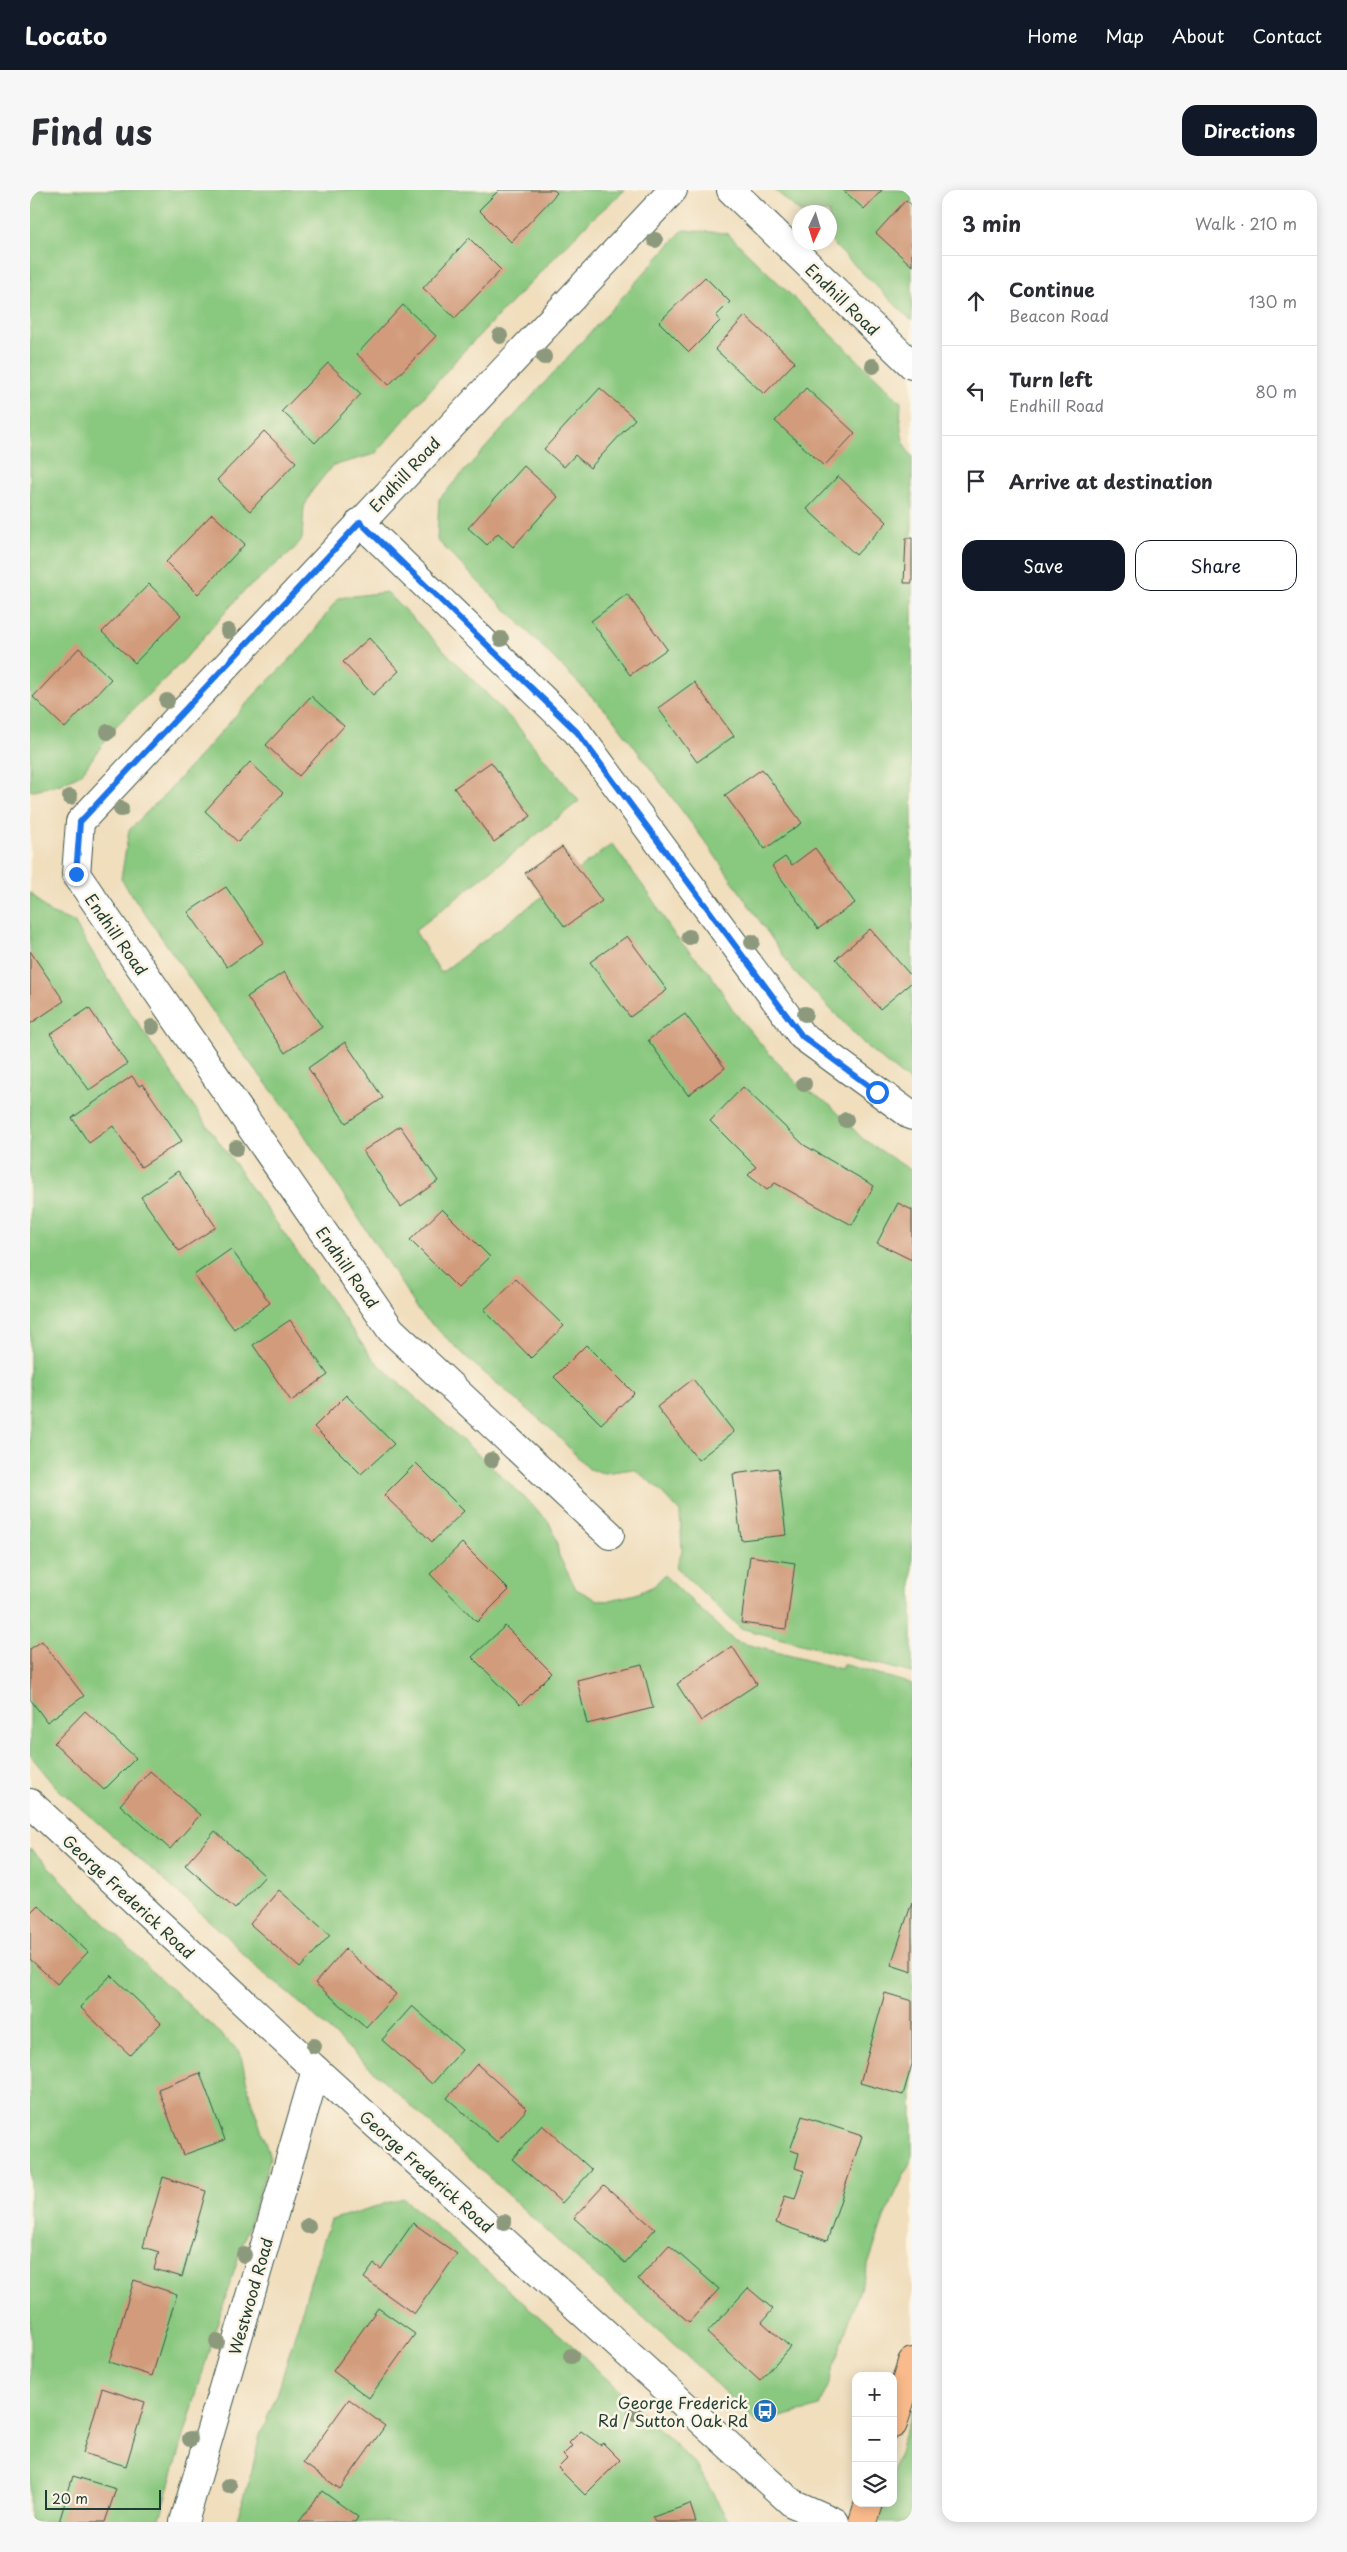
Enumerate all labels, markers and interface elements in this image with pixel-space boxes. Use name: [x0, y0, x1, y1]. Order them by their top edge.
text: Locato: [25, 17, 107, 53]
text: Home: [1027, 22, 1077, 49]
text: Map: [1105, 22, 1144, 49]
text: About: [1172, 22, 1224, 49]
text: Contact: [1252, 22, 1322, 49]
text: Find us: [30, 104, 152, 157]
button: Directions: [1182, 105, 1317, 156]
north arrow: [792, 205, 837, 250]
text: 3 min: [962, 207, 1021, 239]
text: Walk · 210 m: [1195, 211, 1297, 235]
street label: Endhill Road: [800, 257, 886, 341]
text: Continue: [1009, 275, 1095, 303]
icon: ahead: [962, 287, 990, 315]
text: 130 m: [1249, 289, 1297, 313]
text: Beacon Road: [1009, 303, 1109, 327]
text: Turn left: [1009, 365, 1093, 393]
icon: left: [962, 377, 990, 405]
text: 80 m: [1255, 379, 1297, 403]
text: Endhill Road: [1009, 393, 1104, 417]
street label: Endhill Road: [363, 431, 445, 517]
icon: arrive: [962, 467, 990, 495]
text: Arrive at destination: [1009, 467, 1213, 495]
button: Save: [962, 540, 1125, 591]
button: Share: [1135, 540, 1297, 591]
route end: [65, 863, 88, 886]
street label: Endhill Road: [80, 888, 154, 980]
route start: [866, 1081, 889, 1104]
street label: Endhill Road: [311, 1221, 385, 1313]
street label: George Frederick Road: [58, 1828, 200, 1964]
street label: George Frederick Road: [355, 2104, 499, 2238]
street label: Westwood Road: [222, 2235, 278, 2357]
map controls: [852, 2372, 897, 2507]
button: +: [852, 2372, 897, 2417]
place label: George Frederick Rd / Sutton Oak Rd: [598, 2390, 748, 2432]
bus stop icon: George Frederick Rd / Sutton Oak Rd: [752, 2398, 778, 2424]
button: −: [852, 2417, 897, 2462]
button: layers: [852, 2462, 897, 2507]
scale bar: [45, 2487, 161, 2510]
text: 20 m: [52, 2488, 88, 2509]

